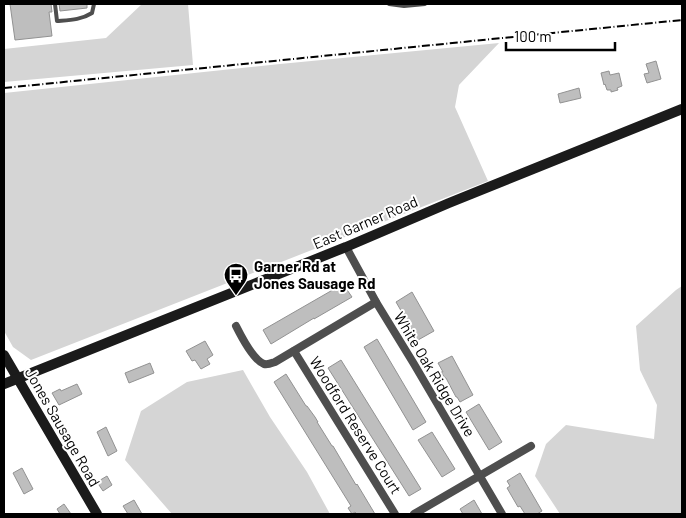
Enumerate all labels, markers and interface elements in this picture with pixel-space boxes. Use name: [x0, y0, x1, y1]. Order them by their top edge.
scale bar: [506, 20, 615, 52]
text: 100 m: [514, 27, 552, 45]
street label: East Garner Road: [310, 192, 420, 252]
place label: Garner Rd at Jones Sausage Rd: [254, 257, 375, 292]
bus stop icon: Garner Rd at Jones Sausage Rd: [223, 262, 249, 296]
street label: White Oak Ridge Drive: [391, 308, 479, 440]
street label: Woodford Reserve Court: [306, 353, 406, 497]
street label: Jones Sausage Road: [22, 364, 104, 490]

